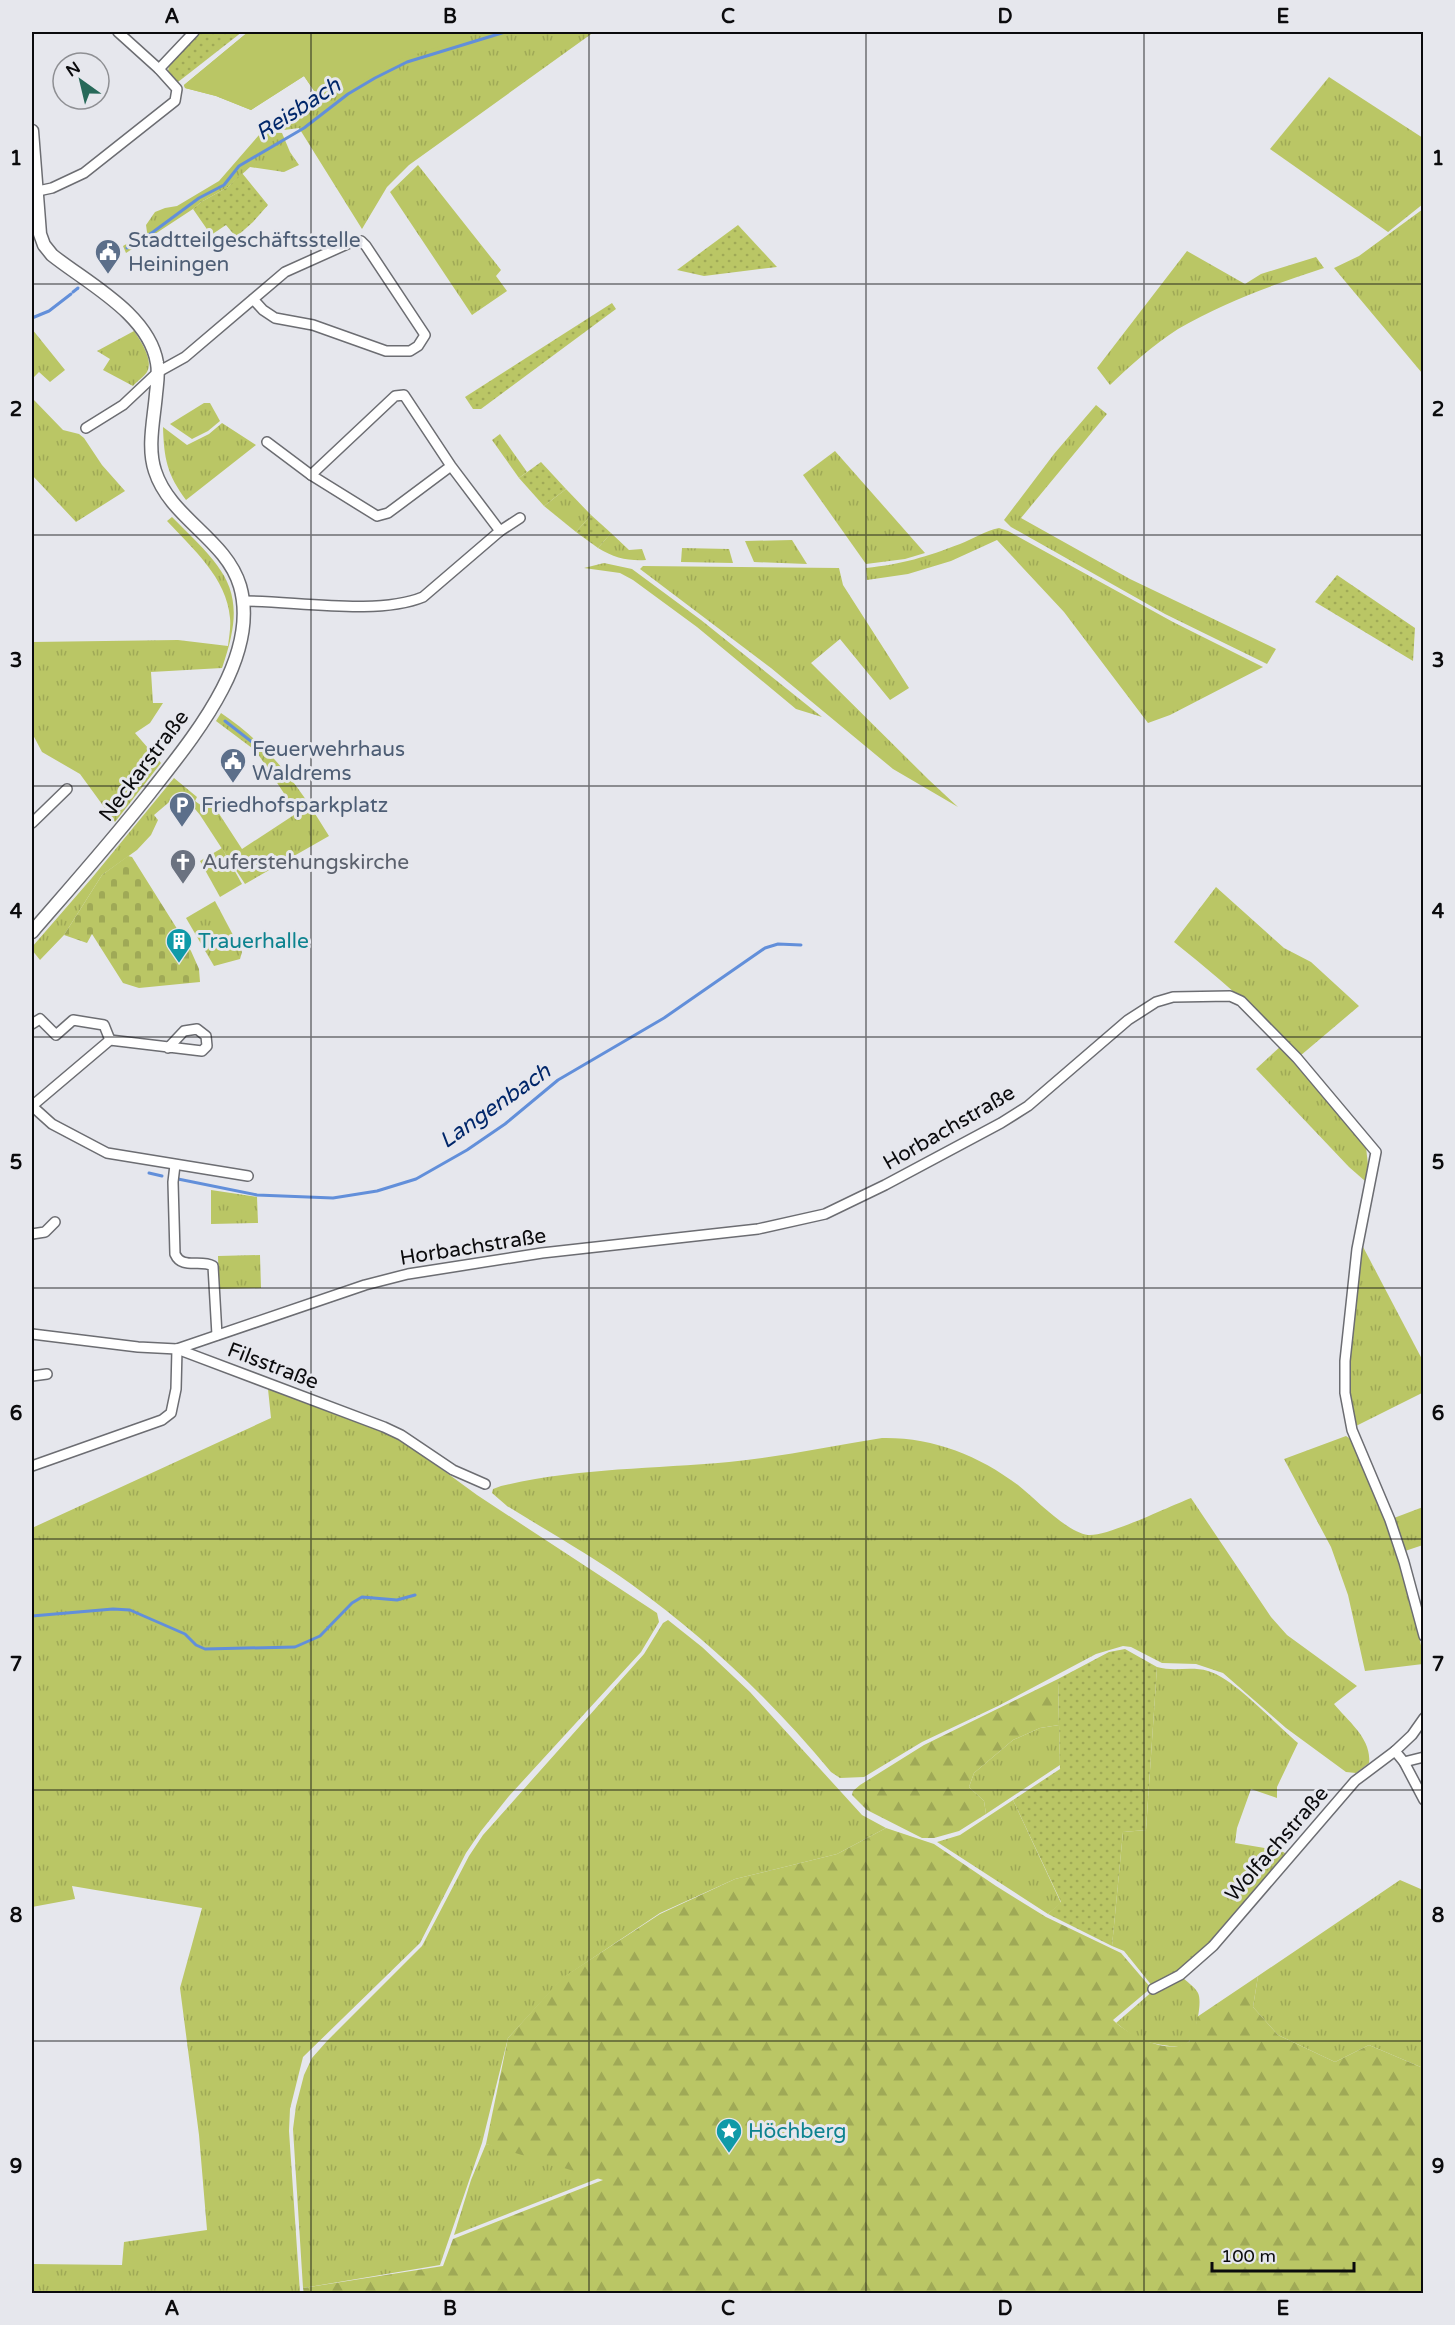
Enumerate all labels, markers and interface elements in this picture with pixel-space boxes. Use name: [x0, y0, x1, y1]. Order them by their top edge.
text: A: [165, 5, 180, 29]
text: B: [443, 5, 457, 29]
text: C: [721, 5, 735, 29]
text: D: [997, 5, 1013, 29]
text: E: [1277, 5, 1290, 29]
north arrow: [51, 51, 111, 111]
text: N: [62, 58, 84, 81]
water label: Reisbach: [251, 72, 346, 146]
text: 1: [10, 147, 22, 171]
text: 1: [1432, 147, 1444, 171]
place label: Stadtteilgeschäftsstelle Heiningen: [128, 228, 361, 277]
public building icon: Stadtteilgeschäftsstelle Heiningen: [93, 237, 123, 275]
text: 2: [10, 398, 22, 422]
text: 2: [1432, 398, 1444, 422]
text: 3: [10, 649, 22, 673]
text: 3: [1432, 649, 1444, 673]
street label: Neckarstraße: [94, 705, 194, 827]
place label: Feuerwehrhaus Waldrems: [252, 737, 405, 786]
public building icon: Feuerwehrhaus Waldrems: [218, 746, 248, 784]
parking icon: Friedhofsparkplatz: [167, 790, 197, 828]
place label: Friedhofsparkplatz: [201, 793, 388, 818]
church icon: Auferstehungskirche: [168, 847, 198, 885]
place label: Auferstehungskirche: [202, 850, 409, 875]
text: 4: [10, 900, 23, 924]
text: 4: [1432, 900, 1445, 924]
building icon: Trauerhalle: [164, 926, 194, 964]
place label: Trauerhalle: [198, 929, 309, 954]
water label: Langenbach: [434, 1058, 556, 1154]
street label: Horbachstraße: [879, 1080, 1019, 1176]
text: 5: [10, 1151, 22, 1175]
text: 5: [1432, 1151, 1444, 1175]
street label: Horbachstraße: [398, 1223, 548, 1271]
street label: Filsstraße: [224, 1337, 322, 1395]
text: 6: [10, 1402, 22, 1426]
text: 6: [1432, 1402, 1444, 1426]
text: 7: [10, 1653, 22, 1677]
text: 7: [1432, 1653, 1444, 1677]
street label: Wolfachstraße: [1220, 1781, 1334, 1907]
text: 8: [10, 1904, 22, 1928]
text: 8: [1432, 1904, 1444, 1928]
place icon: Höchberg: [714, 2116, 744, 2154]
place label: Höchberg: [748, 2119, 846, 2144]
text: 9: [10, 2155, 22, 2179]
text: 9: [1432, 2155, 1444, 2179]
scale bar: [1212, 2235, 1354, 2273]
text: 100 m: [1221, 2245, 1276, 2267]
text: A: [165, 2297, 180, 2321]
text: B: [443, 2297, 457, 2321]
text: C: [721, 2297, 735, 2321]
text: D: [997, 2297, 1013, 2321]
text: E: [1277, 2297, 1290, 2321]

